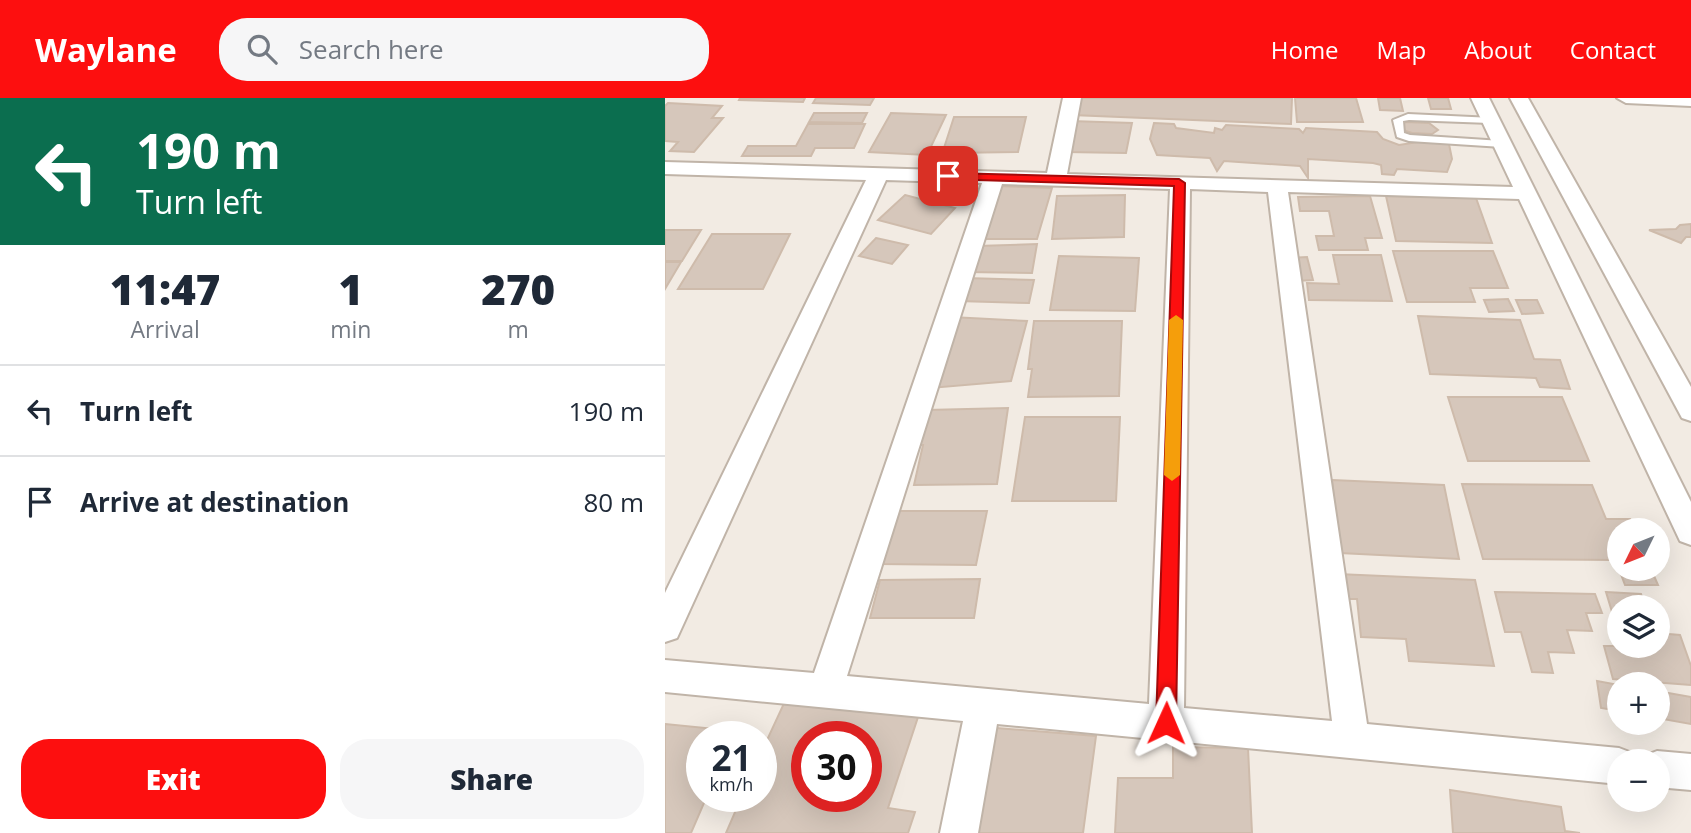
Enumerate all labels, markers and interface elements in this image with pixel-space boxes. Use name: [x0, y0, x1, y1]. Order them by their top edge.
search box: [219, 18, 709, 81]
text: Waylane: [35, 27, 177, 72]
icon: search: [243, 30, 281, 68]
text: Search here: [299, 31, 444, 67]
text: Home: [1271, 33, 1339, 66]
text: Map: [1377, 33, 1426, 66]
text: About: [1464, 33, 1532, 66]
text: Contact: [1570, 33, 1656, 66]
text: 190 m: [136, 117, 281, 183]
icon: left: [21, 126, 112, 217]
pin: [918, 146, 978, 206]
icon: arrive: [929, 157, 967, 195]
text: Turn left: [136, 180, 262, 223]
text: 11:47: [110, 260, 220, 317]
text: 1: [339, 260, 363, 317]
text: 270: [481, 260, 555, 317]
text: Arrival: [131, 313, 200, 345]
text: min: [330, 313, 371, 345]
text: m: [508, 313, 529, 345]
icon: left: [21, 392, 59, 430]
text: Turn left: [80, 393, 192, 429]
text: 190 m: [569, 393, 644, 429]
icon: arrive: [21, 483, 59, 521]
text: Arrive at destination: [80, 484, 349, 520]
text: 80 m: [583, 484, 644, 520]
north arrow: [1607, 518, 1669, 581]
map controls: [1607, 518, 1670, 812]
button: layers: [1607, 595, 1670, 658]
button: +: [1607, 672, 1670, 735]
position arrow: [1129, 686, 1203, 760]
speed limit sign: 30: [791, 721, 882, 812]
text: 21: [711, 734, 752, 781]
button: Exit: [21, 739, 326, 819]
button: Share: [340, 739, 644, 819]
button: −: [1607, 749, 1670, 812]
text: km/h: [710, 772, 753, 796]

